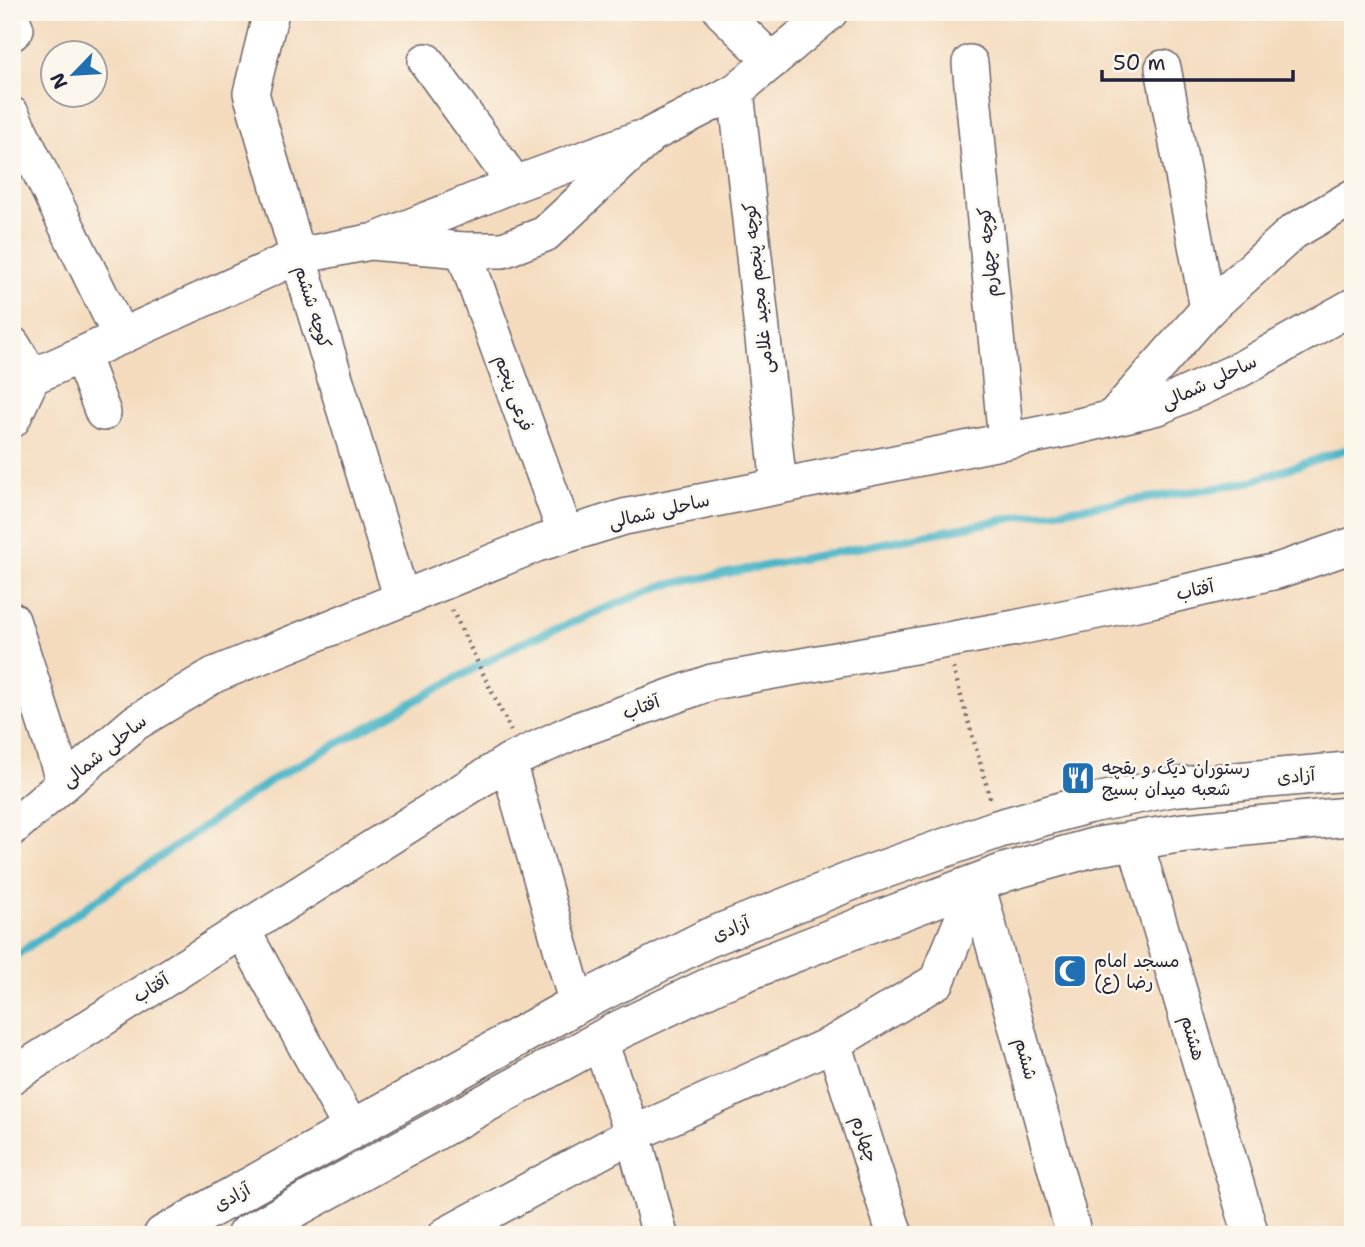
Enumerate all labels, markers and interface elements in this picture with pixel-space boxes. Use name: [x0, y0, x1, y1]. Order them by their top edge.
north arrow: [38, 38, 108, 108]
scale bar: [1102, 38, 1293, 82]
text: 50 m: [1113, 49, 1166, 77]
text: N: [45, 69, 74, 93]
street label: کوچه پنجم مجید غلامی: [737, 201, 781, 375]
street label: کوچه چهارم: [972, 206, 1006, 298]
street label: کوچه ششم: [287, 263, 337, 352]
street label: ساحلی شمالی: [1157, 349, 1261, 415]
street label: فرعی پنجم: [487, 352, 539, 435]
street label: ساحلی شمالی: [606, 488, 712, 534]
street label: آفتاب: [1174, 574, 1218, 606]
street label: آفتاب: [619, 689, 664, 725]
street label: ساحلی شمالی: [56, 709, 152, 793]
place label: رستوران دیگ و بقچه شعبه میدان بسیج: [1102, 756, 1250, 801]
restaurant icon: رستوران دیگ و بقچه شعبه میدان بسیج: [1059, 759, 1097, 797]
street label: آزادی: [1276, 762, 1318, 790]
street label: آزادی: [709, 910, 755, 947]
place label: مسجد امام رضا (ع): [1094, 949, 1179, 994]
mosque icon: مسجد امام رضا (ع): [1051, 952, 1089, 990]
street label: آفتاب: [129, 967, 175, 1008]
street label: هشتم: [1173, 1013, 1211, 1064]
street label: ششم: [1007, 1035, 1043, 1083]
street label: چهارم: [844, 1113, 884, 1166]
street label: آزادی: [210, 1177, 256, 1217]

